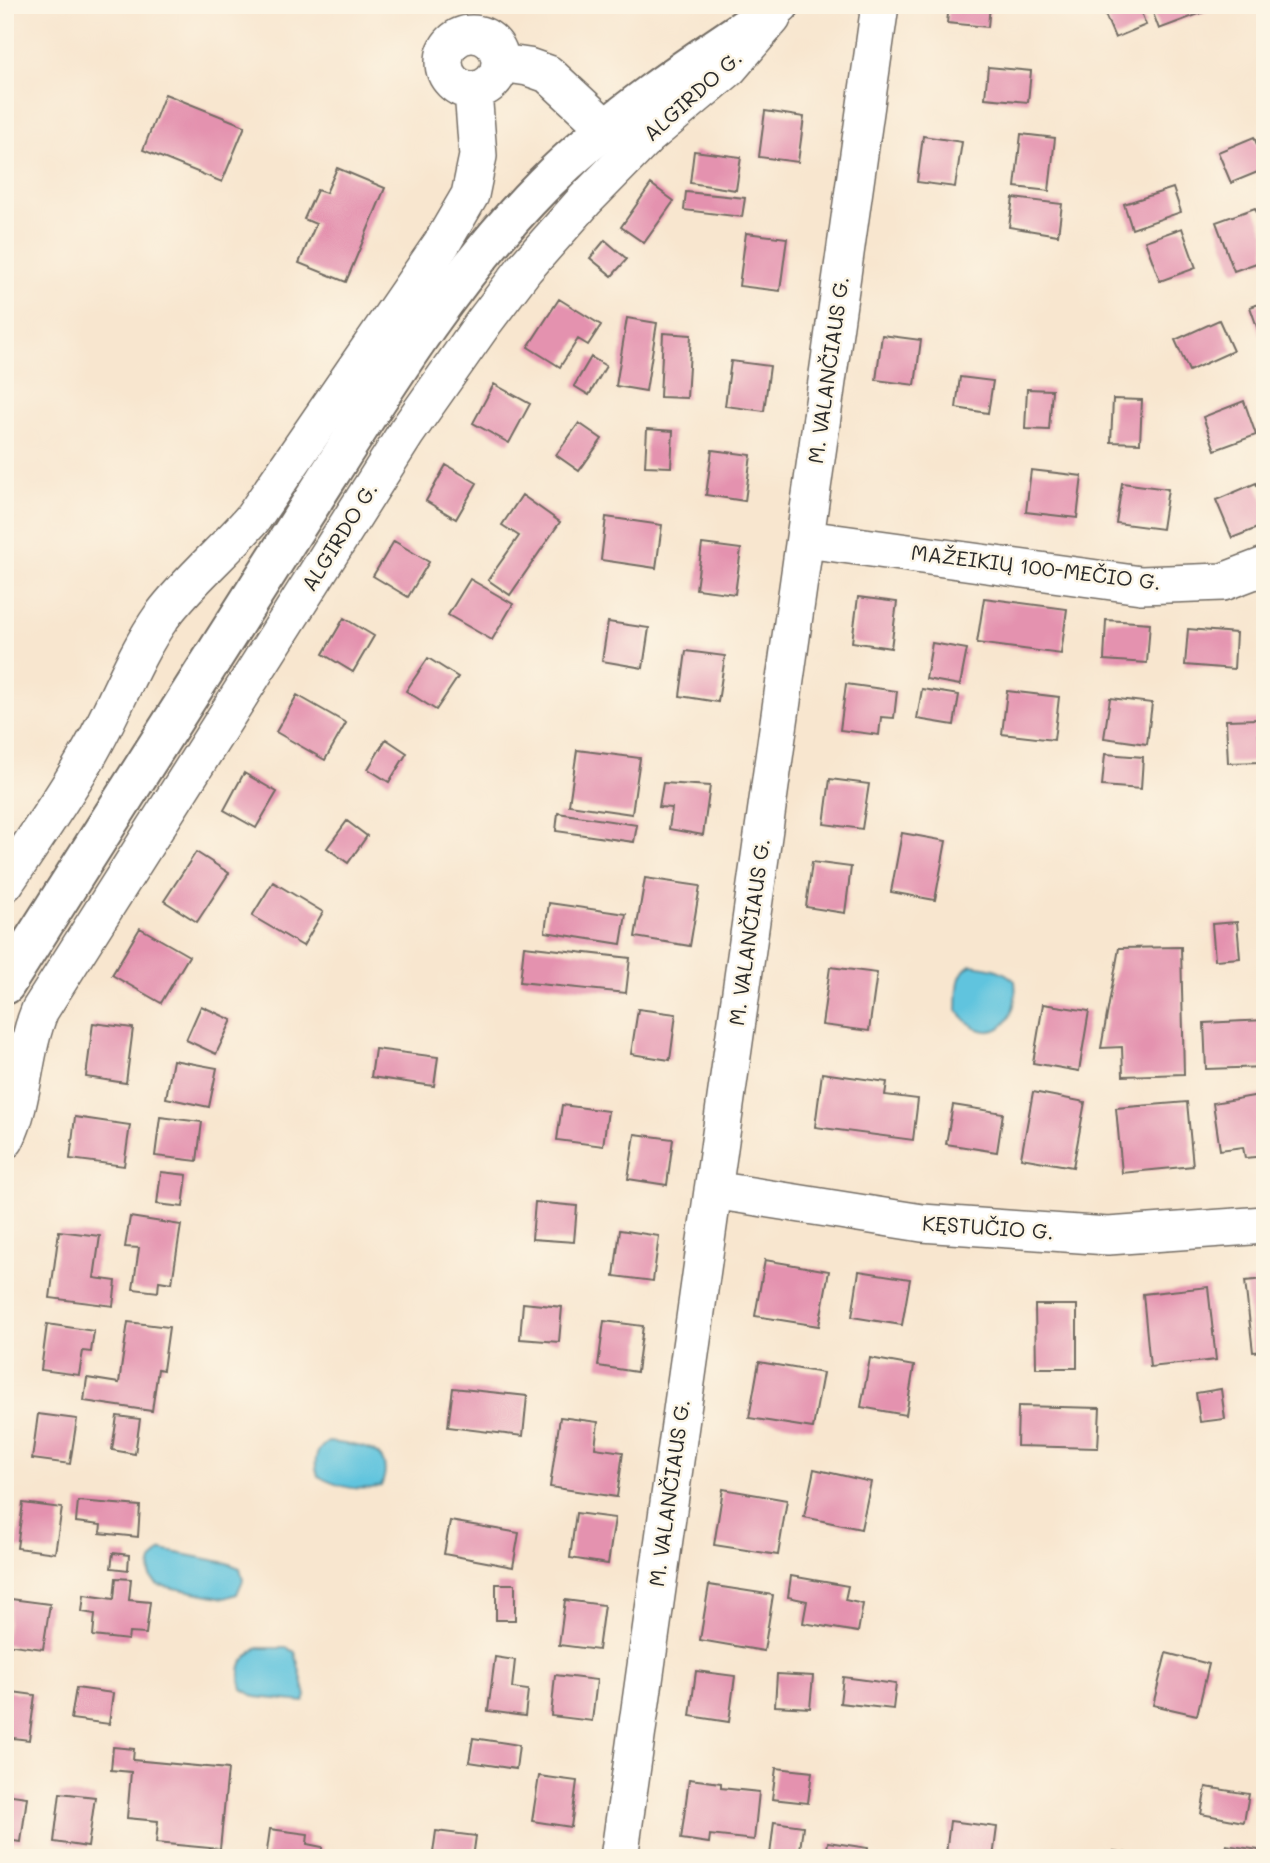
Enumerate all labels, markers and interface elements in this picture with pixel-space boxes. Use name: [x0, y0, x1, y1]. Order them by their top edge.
street label: ALGIRDO G.: [637, 44, 747, 146]
street label: M. VALANČIAUS G.: [801, 274, 854, 465]
street label: ALGIRDO G.: [295, 477, 383, 596]
street label: MAŽEIKIŲ 100-MEČIO G.: [910, 538, 1163, 595]
street label: M. VALANČIAUS G.: [722, 836, 775, 1027]
street label: KĘSTUČIO G.: [922, 1208, 1055, 1245]
street label: M. VALANČIAUS G.: [642, 1397, 695, 1588]

